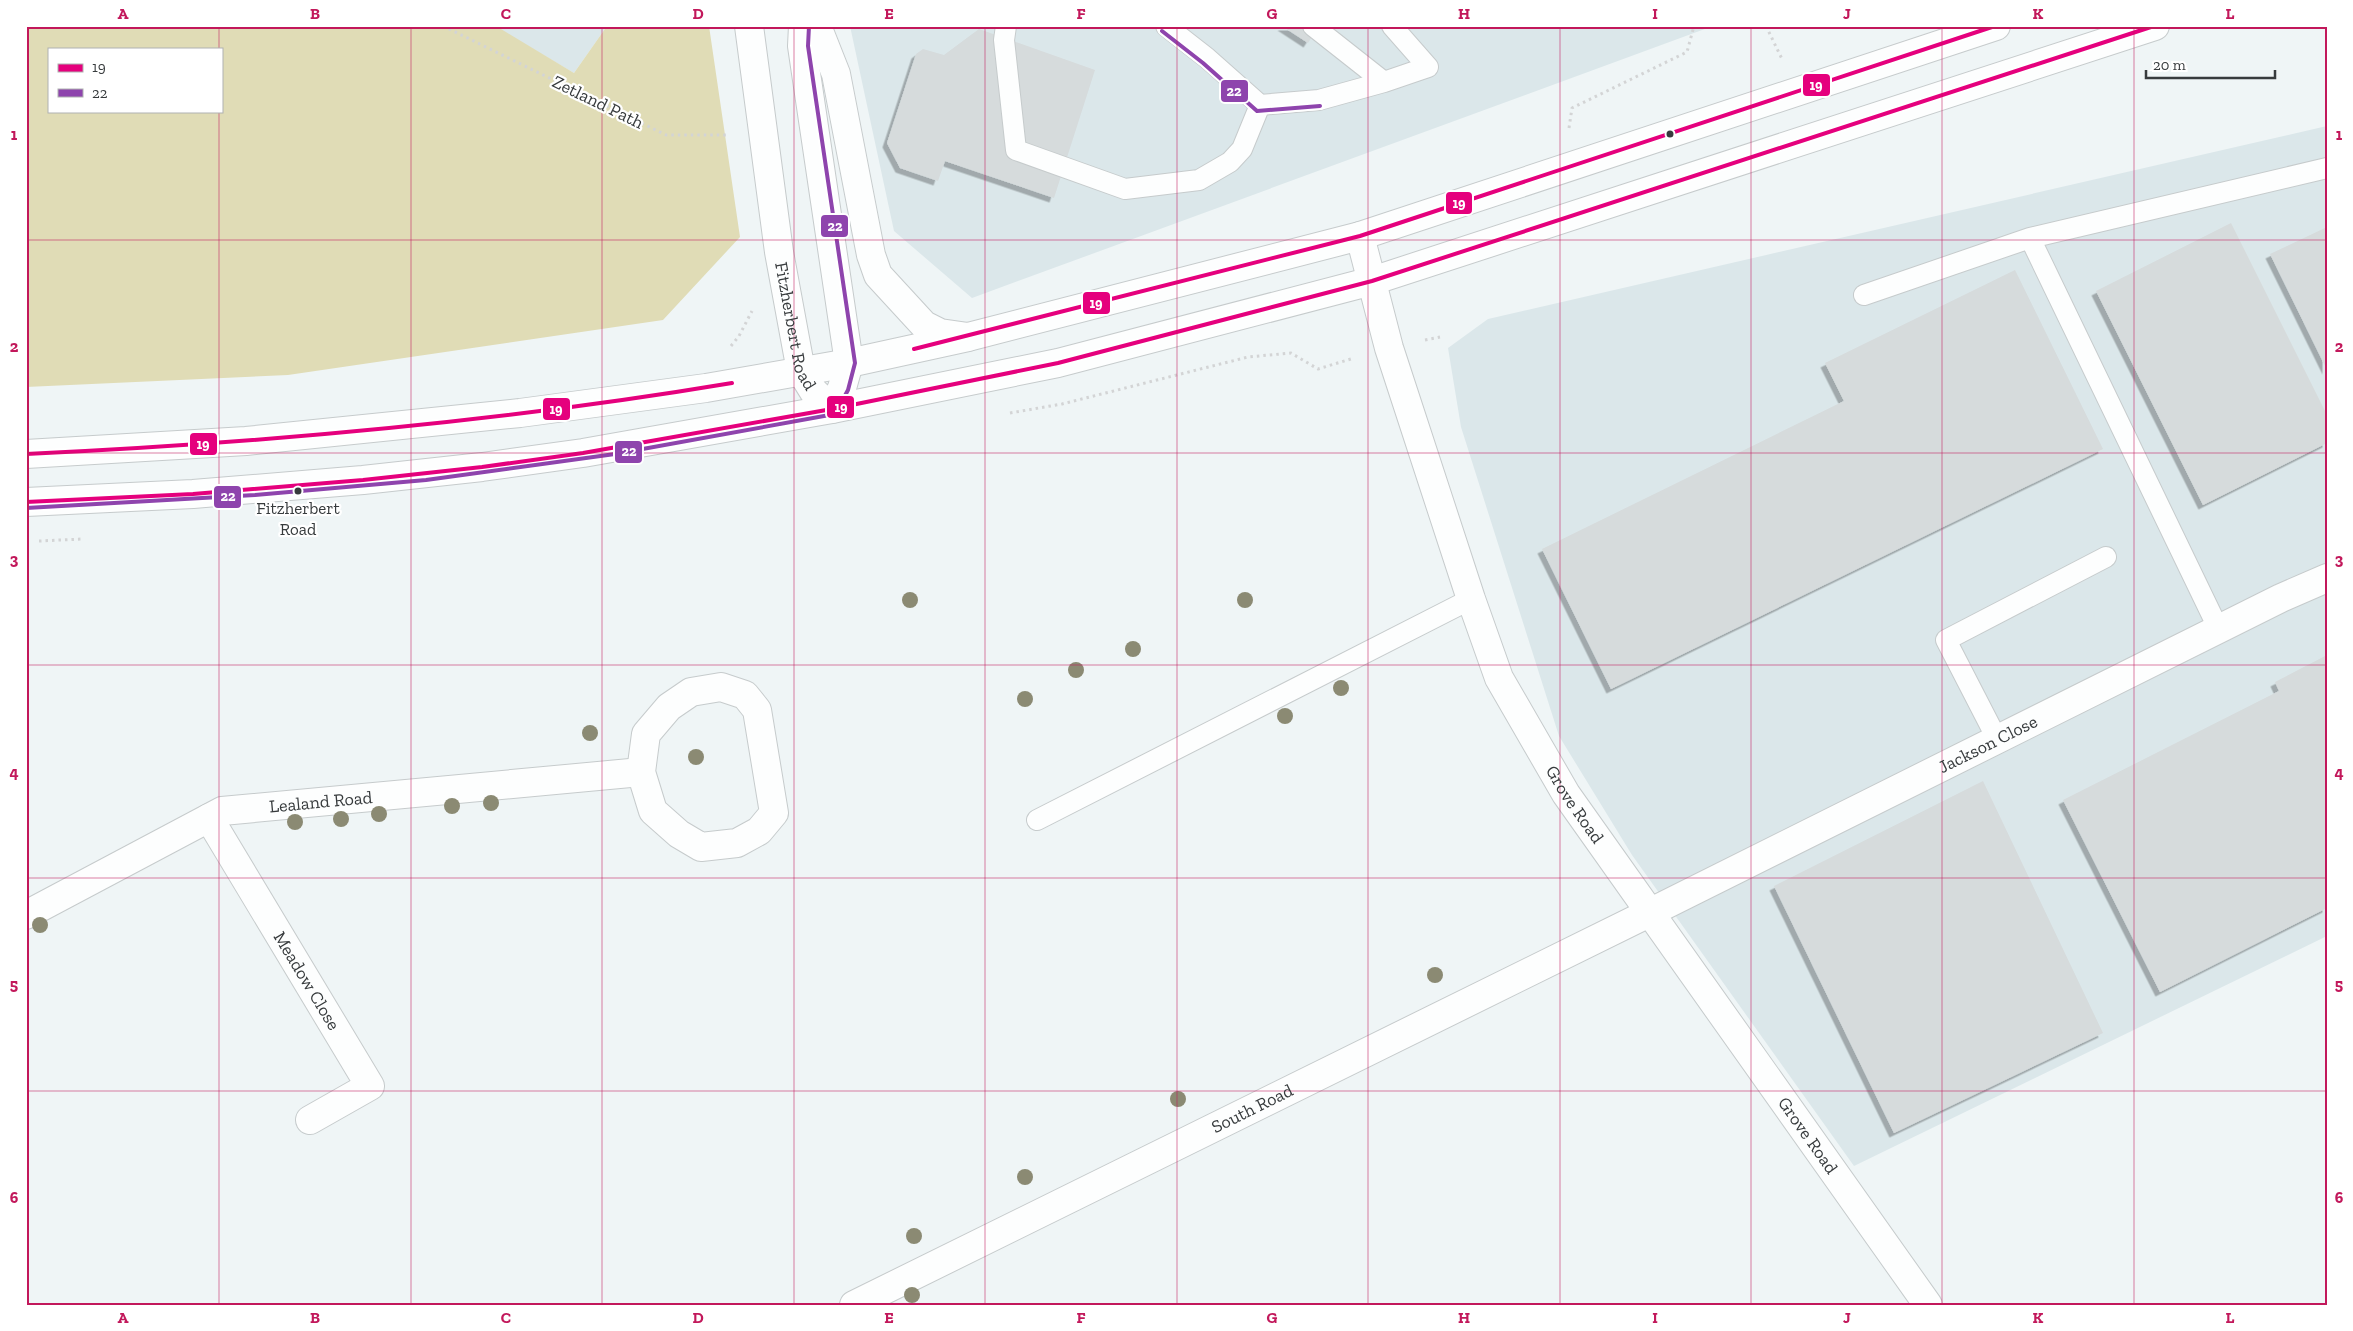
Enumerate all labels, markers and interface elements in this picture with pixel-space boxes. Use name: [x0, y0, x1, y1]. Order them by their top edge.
text: A: [118, 4, 129, 23]
text: B: [310, 4, 320, 23]
text: C: [501, 4, 511, 23]
text: D: [692, 4, 704, 23]
text: E: [884, 4, 894, 23]
text: F: [1076, 4, 1086, 23]
text: G: [1267, 4, 1278, 23]
text: H: [1458, 4, 1470, 23]
text: I: [1652, 4, 1658, 23]
text: J: [1843, 4, 1851, 23]
text: K: [2033, 4, 2044, 23]
text: L: [2226, 4, 2235, 23]
legend: [48, 48, 222, 112]
scale bar: [2146, 48, 2274, 80]
text: 20 m: [2153, 56, 2186, 74]
text: 19: [92, 58, 106, 76]
street label: Zetland Path: [549, 70, 647, 134]
line badge: 19: [1802, 73, 1831, 97]
text: 19: [1809, 77, 1823, 94]
line badge: 22: [1220, 79, 1249, 103]
text: 22: [1226, 83, 1242, 100]
text: 22: [92, 84, 108, 102]
text: 1: [11, 125, 18, 144]
text: 1: [2336, 125, 2343, 144]
unlabelled marker: [1665, 129, 1675, 139]
line badge: 19: [1445, 191, 1473, 215]
text: 19: [1452, 195, 1466, 212]
line badge: 22: [820, 214, 849, 238]
text: 22: [827, 218, 843, 235]
street label: Fitzherbert Road: [770, 260, 821, 394]
line badge: 19: [1082, 291, 1111, 315]
text: 19: [1089, 295, 1103, 312]
text: 2: [10, 337, 19, 356]
text: 2: [2335, 337, 2344, 356]
line badge: 19: [826, 395, 855, 419]
line badge: 19: [542, 397, 571, 421]
text: 19: [834, 399, 848, 416]
text: 19: [549, 401, 563, 418]
line badge: 19: [189, 432, 218, 456]
text: 19: [196, 436, 210, 453]
line badge: 22: [614, 440, 643, 464]
text: 22: [621, 443, 637, 460]
line badge: 22: [213, 485, 242, 509]
marker: Fitzherbert Road: [293, 486, 303, 496]
text: 22: [220, 488, 236, 505]
place label: Fitzherbert Road: [256, 498, 340, 539]
text: 3: [10, 550, 19, 569]
text: 3: [2335, 550, 2344, 569]
street label: Jackson Close: [1935, 710, 2041, 778]
street label: Grove Road: [1541, 762, 1609, 848]
text: 4: [9, 763, 19, 782]
text: 4: [2334, 763, 2344, 782]
street label: Lealand Road: [268, 786, 373, 818]
street label: Meadow Close: [269, 928, 345, 1034]
text: 5: [10, 975, 18, 994]
text: 5: [2335, 975, 2343, 994]
street label: South Road: [1208, 1079, 1297, 1138]
street label: Grove Road: [1773, 1093, 1843, 1178]
text: 6: [10, 1188, 19, 1207]
text: 6: [2335, 1188, 2344, 1207]
text: A: [118, 1308, 129, 1327]
text: B: [310, 1308, 320, 1327]
text: C: [501, 1308, 511, 1327]
text: D: [692, 1308, 704, 1327]
text: E: [884, 1308, 894, 1327]
text: F: [1076, 1308, 1086, 1327]
text: G: [1267, 1308, 1278, 1327]
text: H: [1458, 1308, 1470, 1327]
text: I: [1652, 1308, 1658, 1327]
text: J: [1843, 1308, 1851, 1327]
text: K: [2033, 1308, 2044, 1327]
text: L: [2226, 1308, 2235, 1327]

